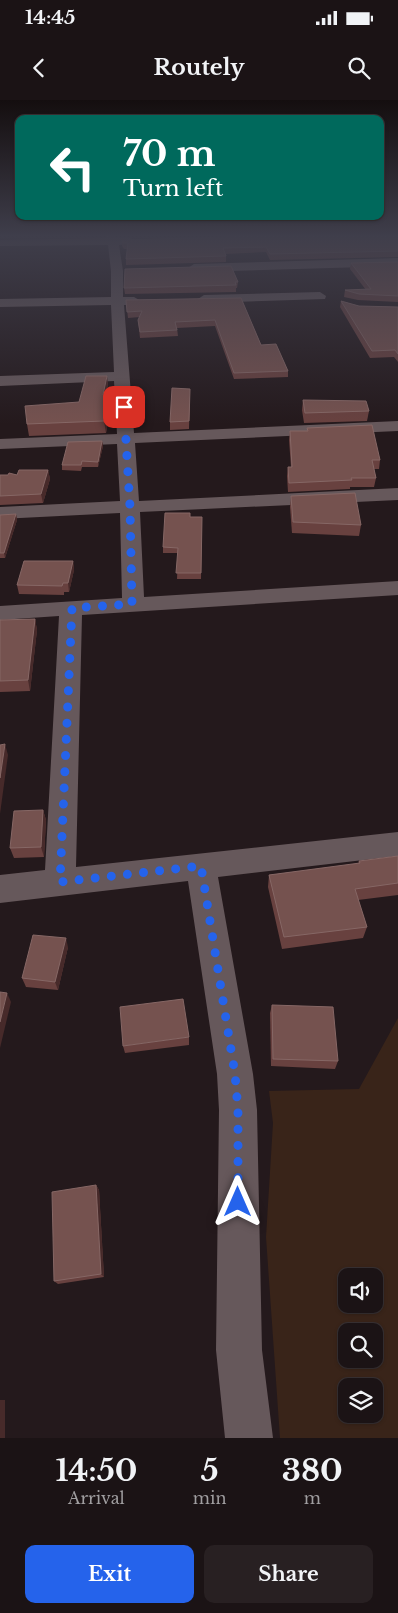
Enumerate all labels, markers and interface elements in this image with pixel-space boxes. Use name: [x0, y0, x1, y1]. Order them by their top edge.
text: 14:45: [25, 6, 75, 29]
icon: back: [25, 54, 53, 82]
text: Routely: [154, 54, 244, 81]
icon: search: [345, 54, 373, 82]
text: 70 m: [123, 132, 216, 175]
icon: left: [40, 135, 105, 200]
text: Turn left: [123, 175, 223, 202]
pin: [103, 386, 145, 428]
icon: arrive: [110, 393, 138, 421]
position arrow: [211, 1175, 263, 1227]
map controls: [338, 1268, 383, 1423]
button: sound: [338, 1268, 383, 1313]
button: search: [338, 1323, 383, 1368]
button: layers: [338, 1378, 383, 1423]
text: 14:50: [55, 1452, 137, 1489]
text: 5: [201, 1452, 219, 1489]
text: 380: [282, 1452, 343, 1489]
text: Arrival: [68, 1488, 125, 1508]
text: min: [193, 1488, 226, 1508]
text: m: [304, 1488, 321, 1508]
button: Exit: [25, 1545, 194, 1603]
button: Share: [204, 1545, 373, 1603]

